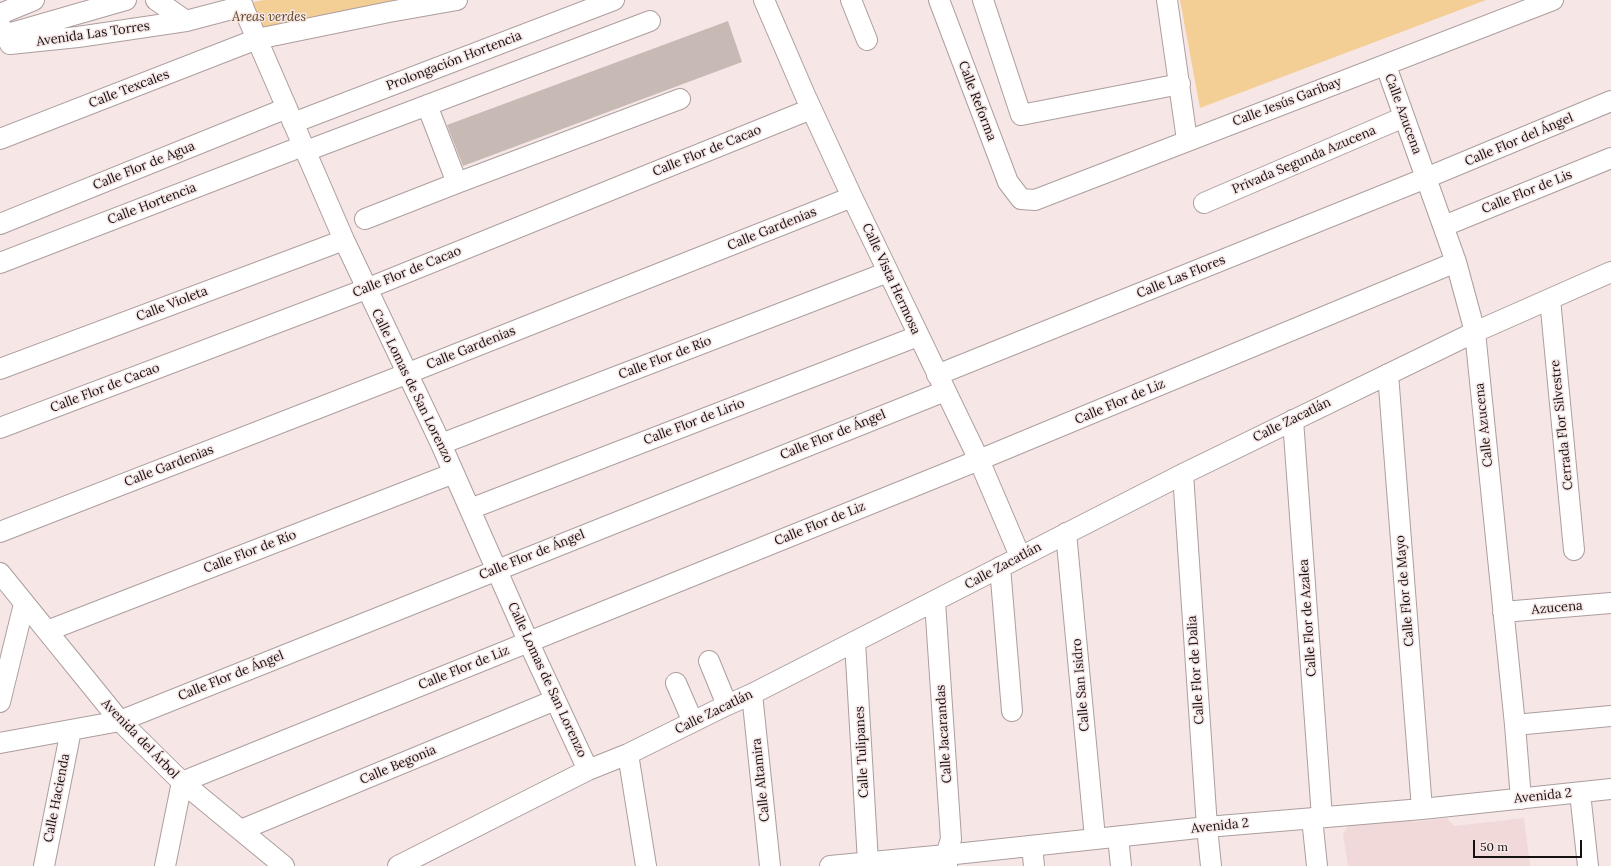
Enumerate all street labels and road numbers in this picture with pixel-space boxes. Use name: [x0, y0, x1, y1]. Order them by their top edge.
street label: Avenida Las Torres: [35, 18, 151, 50]
street label: Prolongación Hortencia: [384, 28, 524, 94]
street label: Calle Reforma: [955, 59, 999, 143]
street label: Calle Texcales: [87, 66, 171, 112]
street label: Calle Azucena: [1381, 72, 1425, 156]
street label: Calle Jesús Garibay: [1230, 74, 1344, 130]
street label: Calle Flor del Ángel: [1462, 110, 1576, 170]
street label: Calle Flor de Cacao: [650, 122, 764, 180]
street label: Privada Segunda Azucena: [1230, 123, 1378, 197]
street label: Calle Flor de Agua: [91, 138, 197, 194]
street label: Calle Flor de Lis: [1480, 167, 1574, 217]
street label: Calle Hortencia: [105, 180, 199, 228]
street label: Calle Gardenias: [725, 204, 819, 254]
street label: Calle Vista Hermosa: [858, 221, 924, 337]
street label: Calle Flor de Cacao: [350, 243, 464, 301]
street label: Calle Las Flores: [1134, 252, 1228, 302]
street label: Calle Violeta: [134, 283, 210, 325]
street label: Calle Lomas de San Lorenzo: [368, 306, 456, 466]
street label: Calle Gardenias: [424, 323, 518, 373]
street label: Calle Flor de Río: [616, 333, 714, 383]
street label: Cerrada Flor Silvestre: [1547, 359, 1577, 491]
street label: Calle Flor de Cacao: [48, 360, 162, 416]
street label: Calle Flor de Liz: [1072, 376, 1168, 428]
street label: Calle Azucena: [1472, 382, 1496, 468]
street label: Calle Zacatlán: [1251, 394, 1333, 446]
street label: Calle Flor de Lirio: [641, 396, 747, 448]
street label: Calle Flor de Ángel: [778, 407, 888, 463]
street label: Calle Gardenias: [122, 442, 216, 490]
street label: Calle Flor de Liz: [772, 499, 868, 549]
street label: Calle Flor de Río: [201, 527, 299, 577]
street label: Calle Flor de Ángel: [477, 527, 587, 583]
street label: Calle Flor de Mayo: [1392, 535, 1418, 647]
street label: Calle Zacatlán: [962, 539, 1044, 593]
street label: Calle Flor de Azalea: [1296, 559, 1320, 677]
street label: Azucena: [1531, 598, 1583, 618]
street label: Calle Lomas de San Lorenzo: [504, 600, 590, 760]
street label: Calle Flor de Dalia: [1184, 615, 1208, 725]
street label: Calle San Isidro: [1069, 638, 1093, 732]
street label: Calle Flor de Liz: [416, 643, 512, 693]
street label: Calle Flor de Ángel: [176, 648, 286, 704]
street label: Calle Jacarandas: [933, 684, 955, 784]
street label: Calle Zacatlán: [673, 686, 755, 738]
street label: Avenida del Árbol: [98, 696, 182, 782]
street label: Calle Tulipanes: [852, 706, 872, 798]
street label: Calle Altamira: [749, 737, 773, 823]
street label: Calle Begonia: [357, 742, 439, 788]
street label: Calle Hacienda: [41, 752, 73, 844]
street label: Avenida 2: [1513, 785, 1573, 807]
street label: Avenida 2: [1190, 815, 1250, 837]

